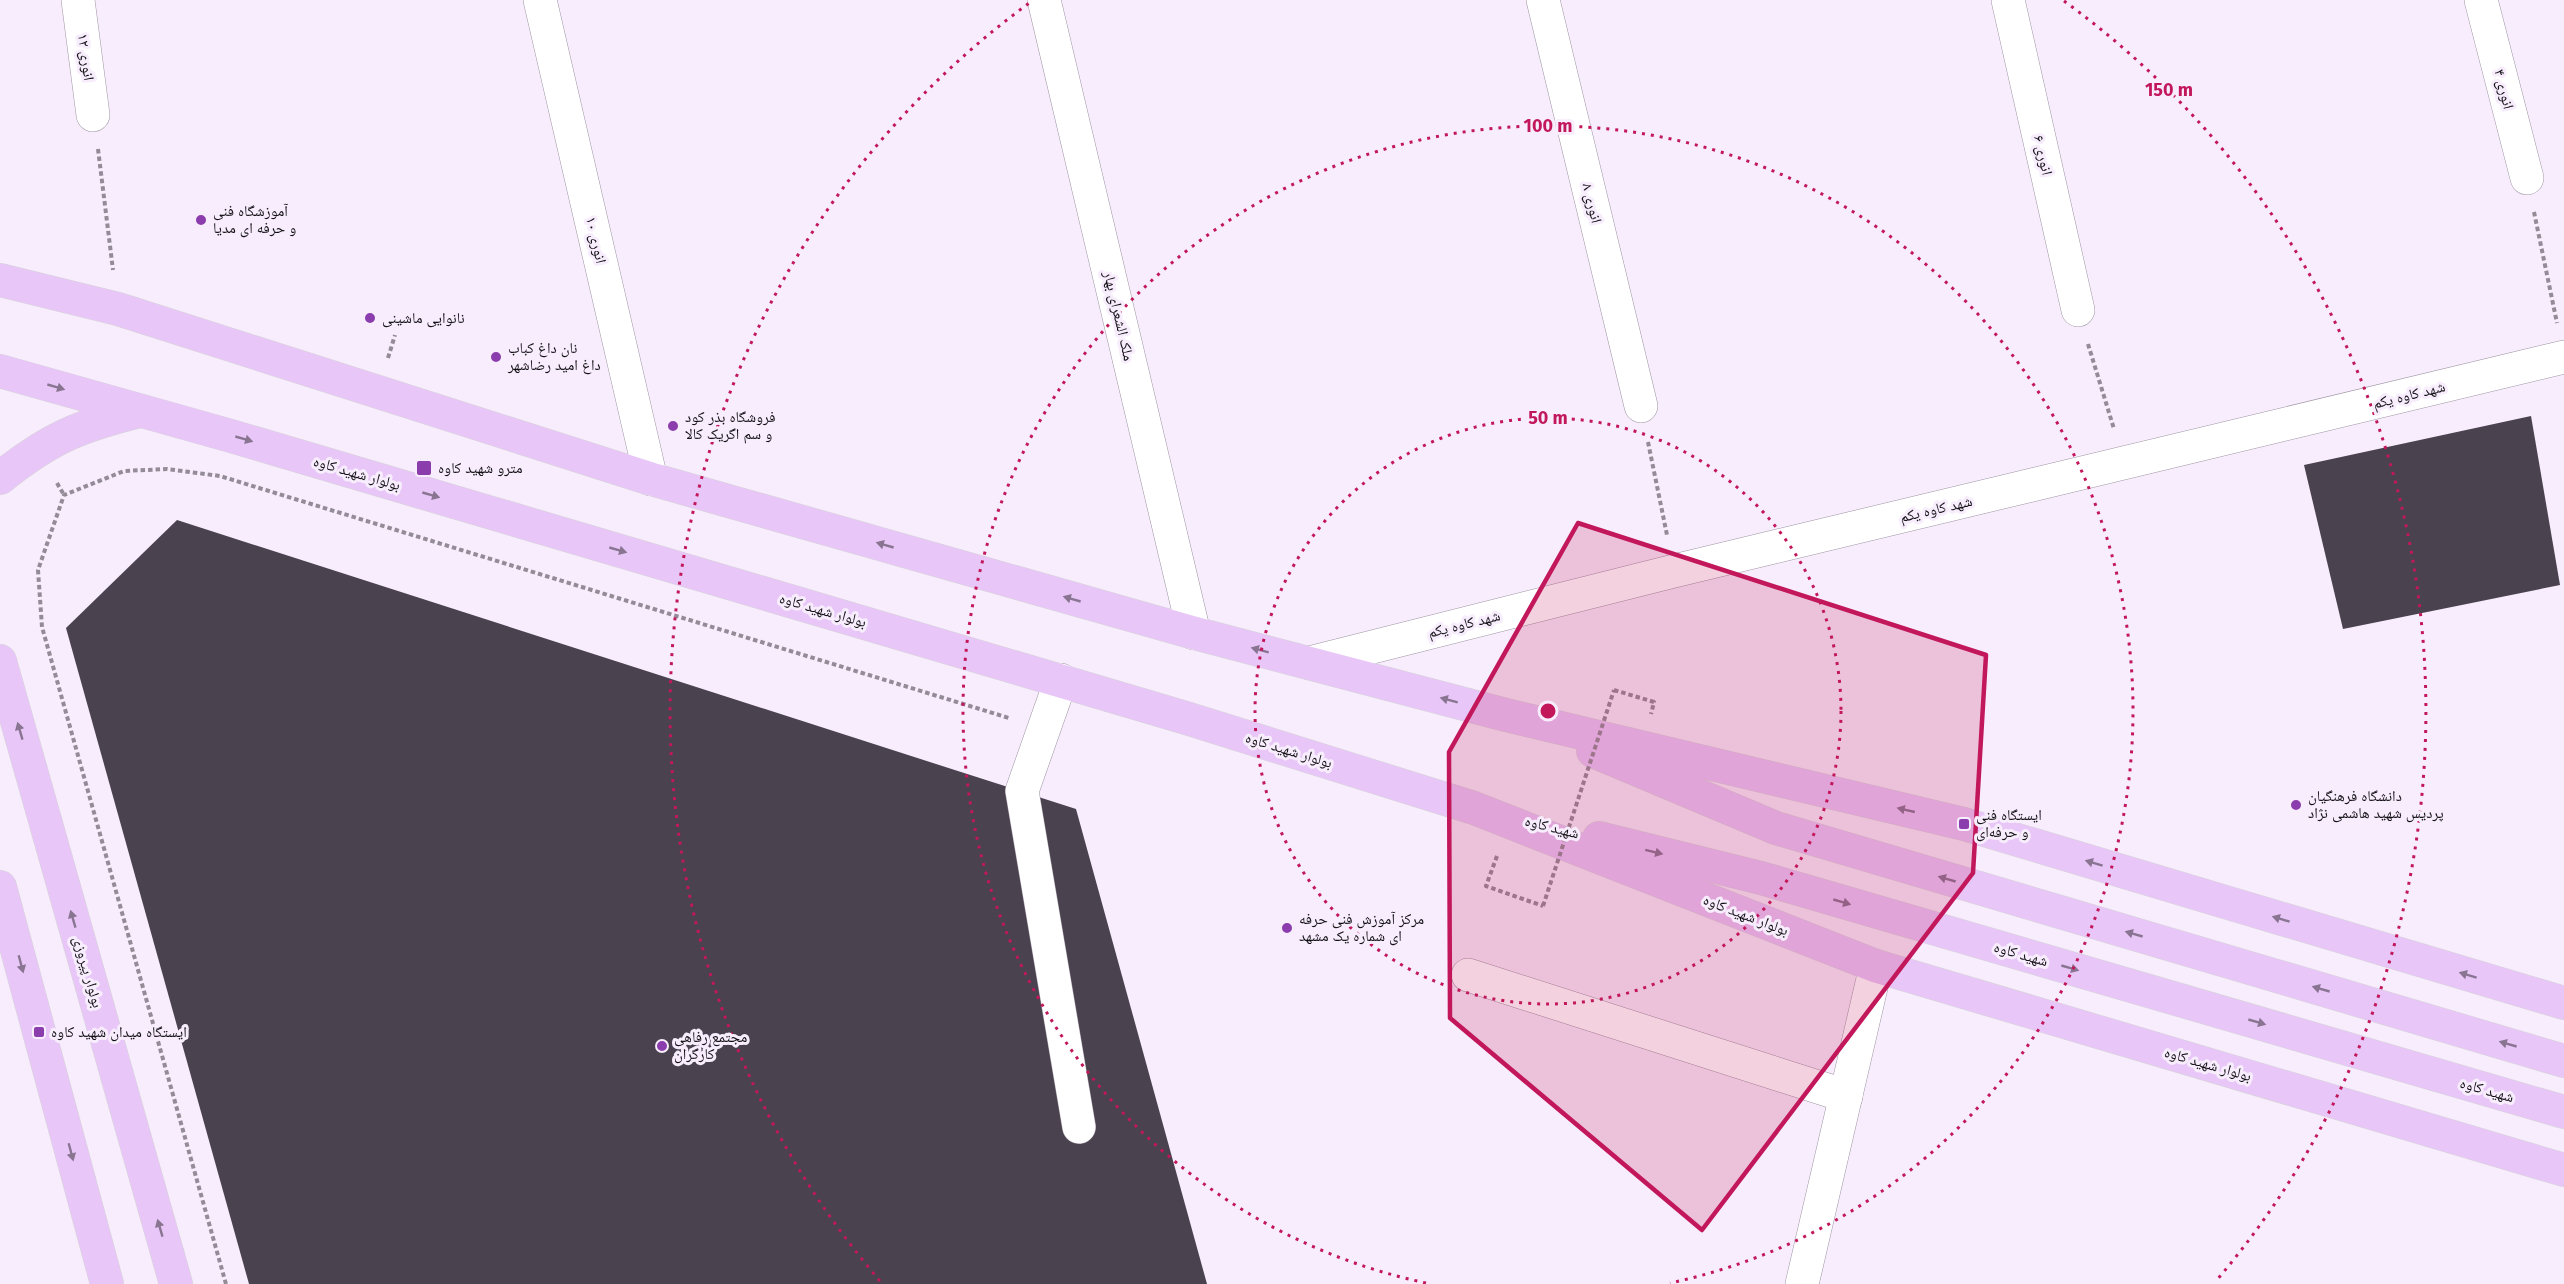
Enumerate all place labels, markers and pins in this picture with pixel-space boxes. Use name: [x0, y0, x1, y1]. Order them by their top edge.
place label: آموزشگاه فنی و حرفه ای مدیا: [213, 202, 296, 238]
marker: آموزشگاه فنی و حرفه ای مدیا: [194, 213, 208, 227]
place label: نانوایی ماشینی: [382, 309, 465, 328]
marker: نانوایی ماشینی: [363, 311, 377, 325]
place label: نان داغ کباب داغ امید رضاشهر: [507, 339, 601, 375]
marker: نان داغ کباب داغ امید رضاشهر: [489, 350, 503, 364]
place label: فروشگاه بذر کود و سم اگریک کالا: [685, 408, 775, 444]
marker: فروشگاه بذر کود و سم اگریک کالا: [666, 419, 680, 433]
marker: مترو شهید کاوه: [415, 459, 433, 477]
place label: مترو شهید کاوه: [438, 459, 523, 477]
centre of rings: [1538, 701, 1558, 721]
place label: دانشگاه فرهنگیان پردیس شهید هاشمی نژاد: [2308, 787, 2444, 823]
marker: دانشگاه فرهنگیان پردیس شهید هاشمی نژاد: [2289, 798, 2303, 812]
place label: ایستگاه فنی و حرفه‌ای: [1976, 806, 2042, 842]
marker: ایستگاه فنی و حرفه‌ای: [1957, 817, 1971, 831]
place label: مرکز آموزش فنی حرفه ای شماره یک مشهد: [1299, 910, 1424, 946]
marker: مرکز آموزش فنی حرفه ای شماره یک مشهد: [1280, 921, 1294, 935]
place label: ایستگاه میدان شهید کاوه: [51, 1023, 187, 1042]
marker: ایستگاه میدان شهید کاوه: [32, 1025, 46, 1039]
place label: مجتمع رفاهی کارگران: [674, 1028, 748, 1064]
marker: مجتمع رفاهی کارگران: [655, 1039, 669, 1053]

